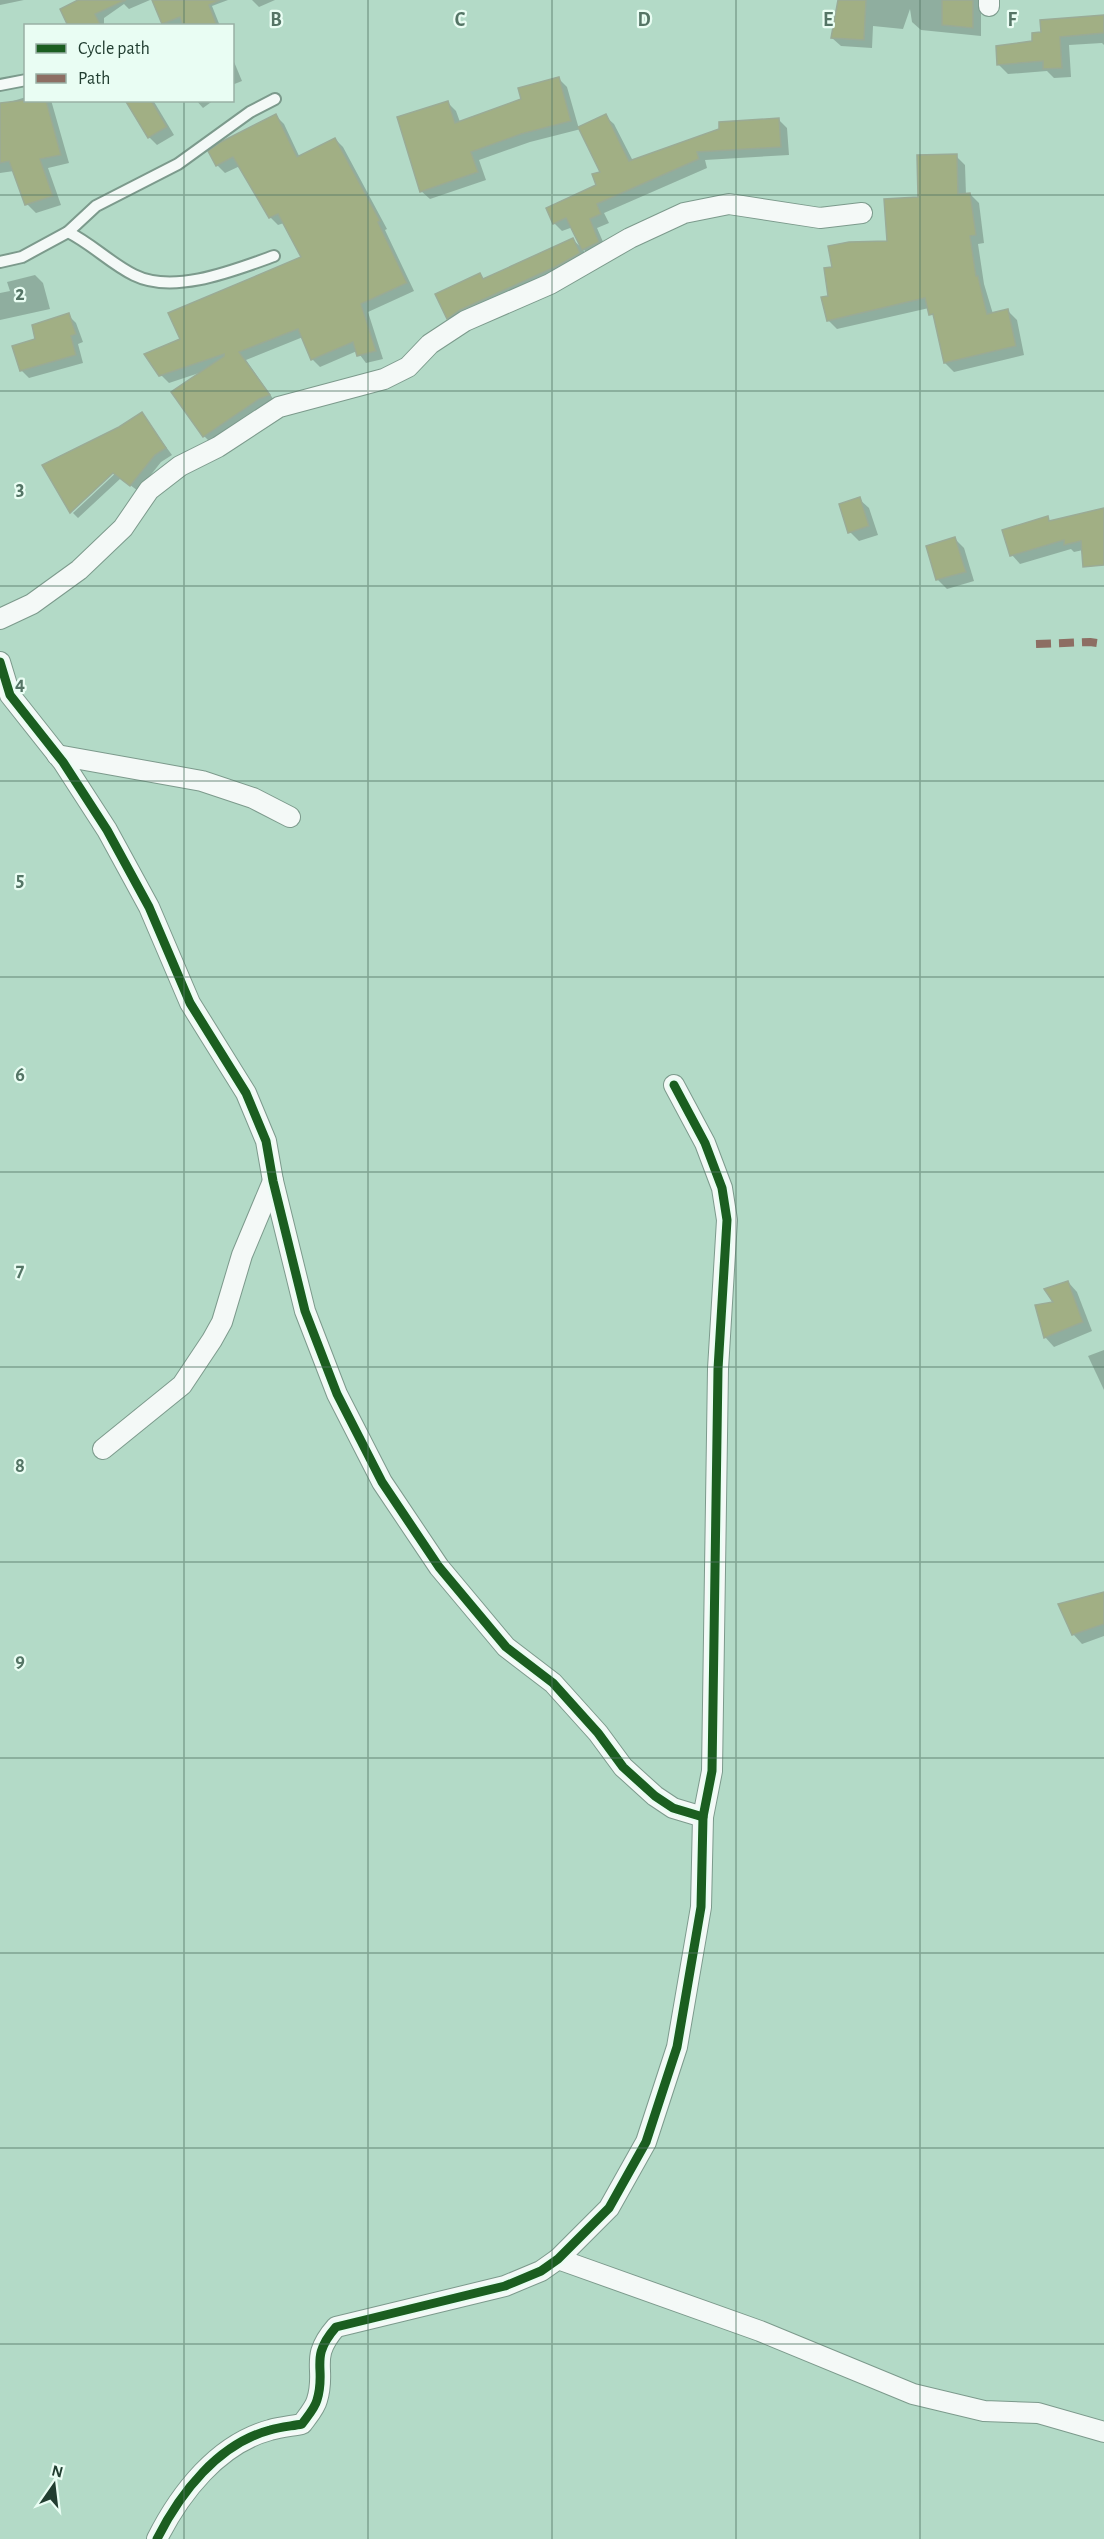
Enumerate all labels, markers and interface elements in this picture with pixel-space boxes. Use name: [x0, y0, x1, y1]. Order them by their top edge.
text: B: [270, 10, 282, 30]
text: C: [455, 10, 466, 30]
text: D: [637, 10, 651, 30]
text: E: [823, 10, 833, 30]
text: F: [1007, 10, 1017, 30]
legend: [24, 24, 234, 102]
text: Cycle path: [78, 40, 150, 58]
text: Path: [78, 70, 110, 88]
text: 2: [15, 284, 25, 304]
text: 3: [16, 479, 24, 499]
text: 4: [15, 674, 25, 694]
text: 5: [16, 870, 24, 890]
text: 6: [15, 1065, 25, 1085]
text: 7: [16, 1260, 25, 1280]
text: 8: [15, 1456, 25, 1476]
text: 9: [15, 1651, 25, 1671]
north arrow: [24, 2455, 84, 2515]
text: N: [50, 2462, 65, 2481]

